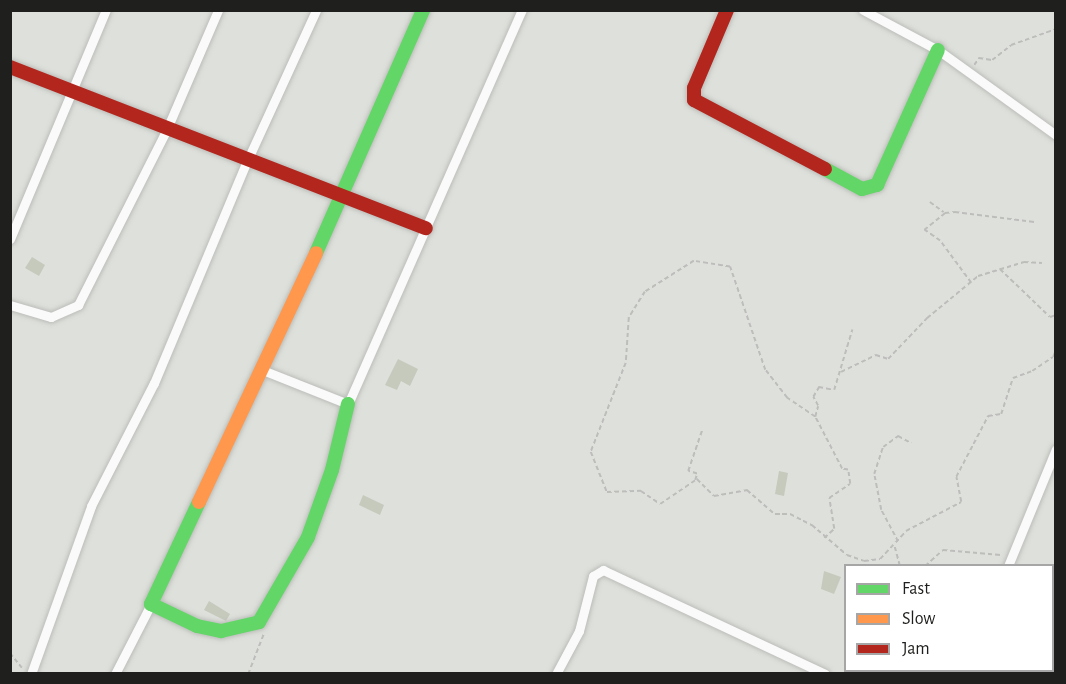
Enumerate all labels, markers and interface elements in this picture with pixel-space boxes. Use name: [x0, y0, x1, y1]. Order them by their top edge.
legend: [844, 564, 1054, 672]
text: Fast: [902, 580, 930, 598]
text: Slow: [902, 610, 935, 628]
text: Jam: [902, 640, 930, 658]

